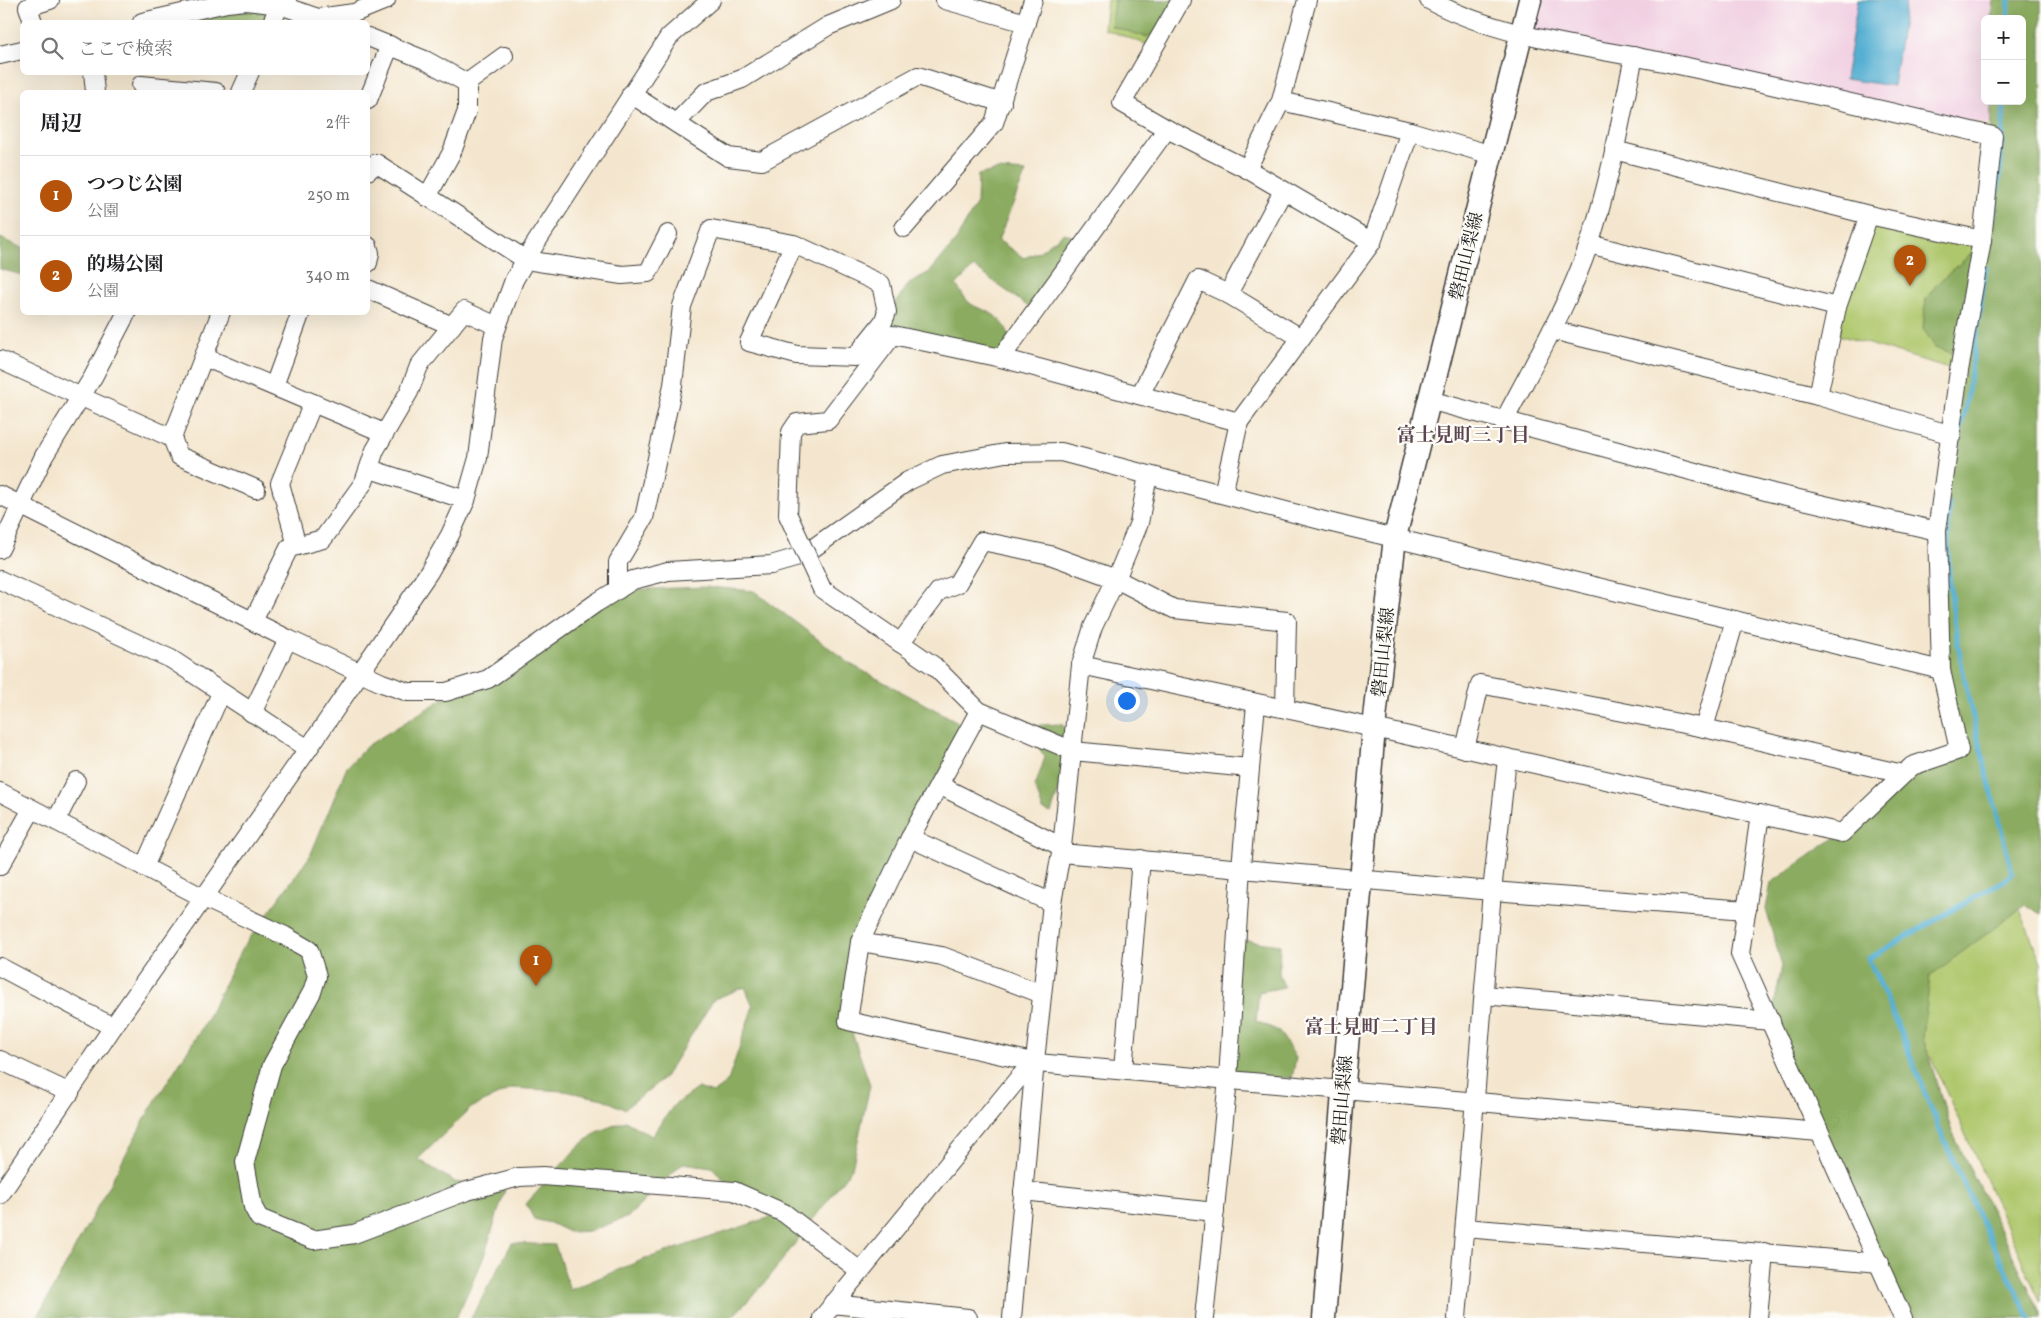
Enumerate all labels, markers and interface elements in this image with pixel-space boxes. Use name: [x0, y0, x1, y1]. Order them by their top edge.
map controls: [1981, 15, 2026, 105]
button: +: [1981, 15, 2026, 60]
search box: [20, 20, 370, 75]
icon: search: [38, 34, 66, 62]
text: ここで検索: [78, 37, 173, 63]
button: −: [1981, 60, 2026, 105]
text: 周辺: [40, 110, 82, 139]
text: 2件: [325, 113, 350, 135]
text: つつじ公園: [87, 172, 182, 198]
text: 1: [53, 185, 59, 207]
text: 250 m: [307, 185, 350, 207]
text: 公園: [87, 201, 119, 223]
street label: 磐田山梨線: [1444, 210, 1490, 303]
pin: 2: [1894, 245, 1926, 286]
text: 的場公園: [87, 252, 163, 278]
text: 2: [52, 265, 60, 287]
text: 340 m: [306, 265, 350, 287]
text: 公園: [87, 281, 119, 303]
district label: 富士見町三丁目: [1396, 423, 1530, 449]
street label: 磐田山梨線: [1367, 606, 1402, 698]
your location: [1114, 688, 1140, 714]
pin: 1: [520, 945, 552, 986]
district label: 富士見町二丁目: [1304, 1015, 1438, 1041]
street label: 磐田山梨線: [1327, 1054, 1360, 1146]

